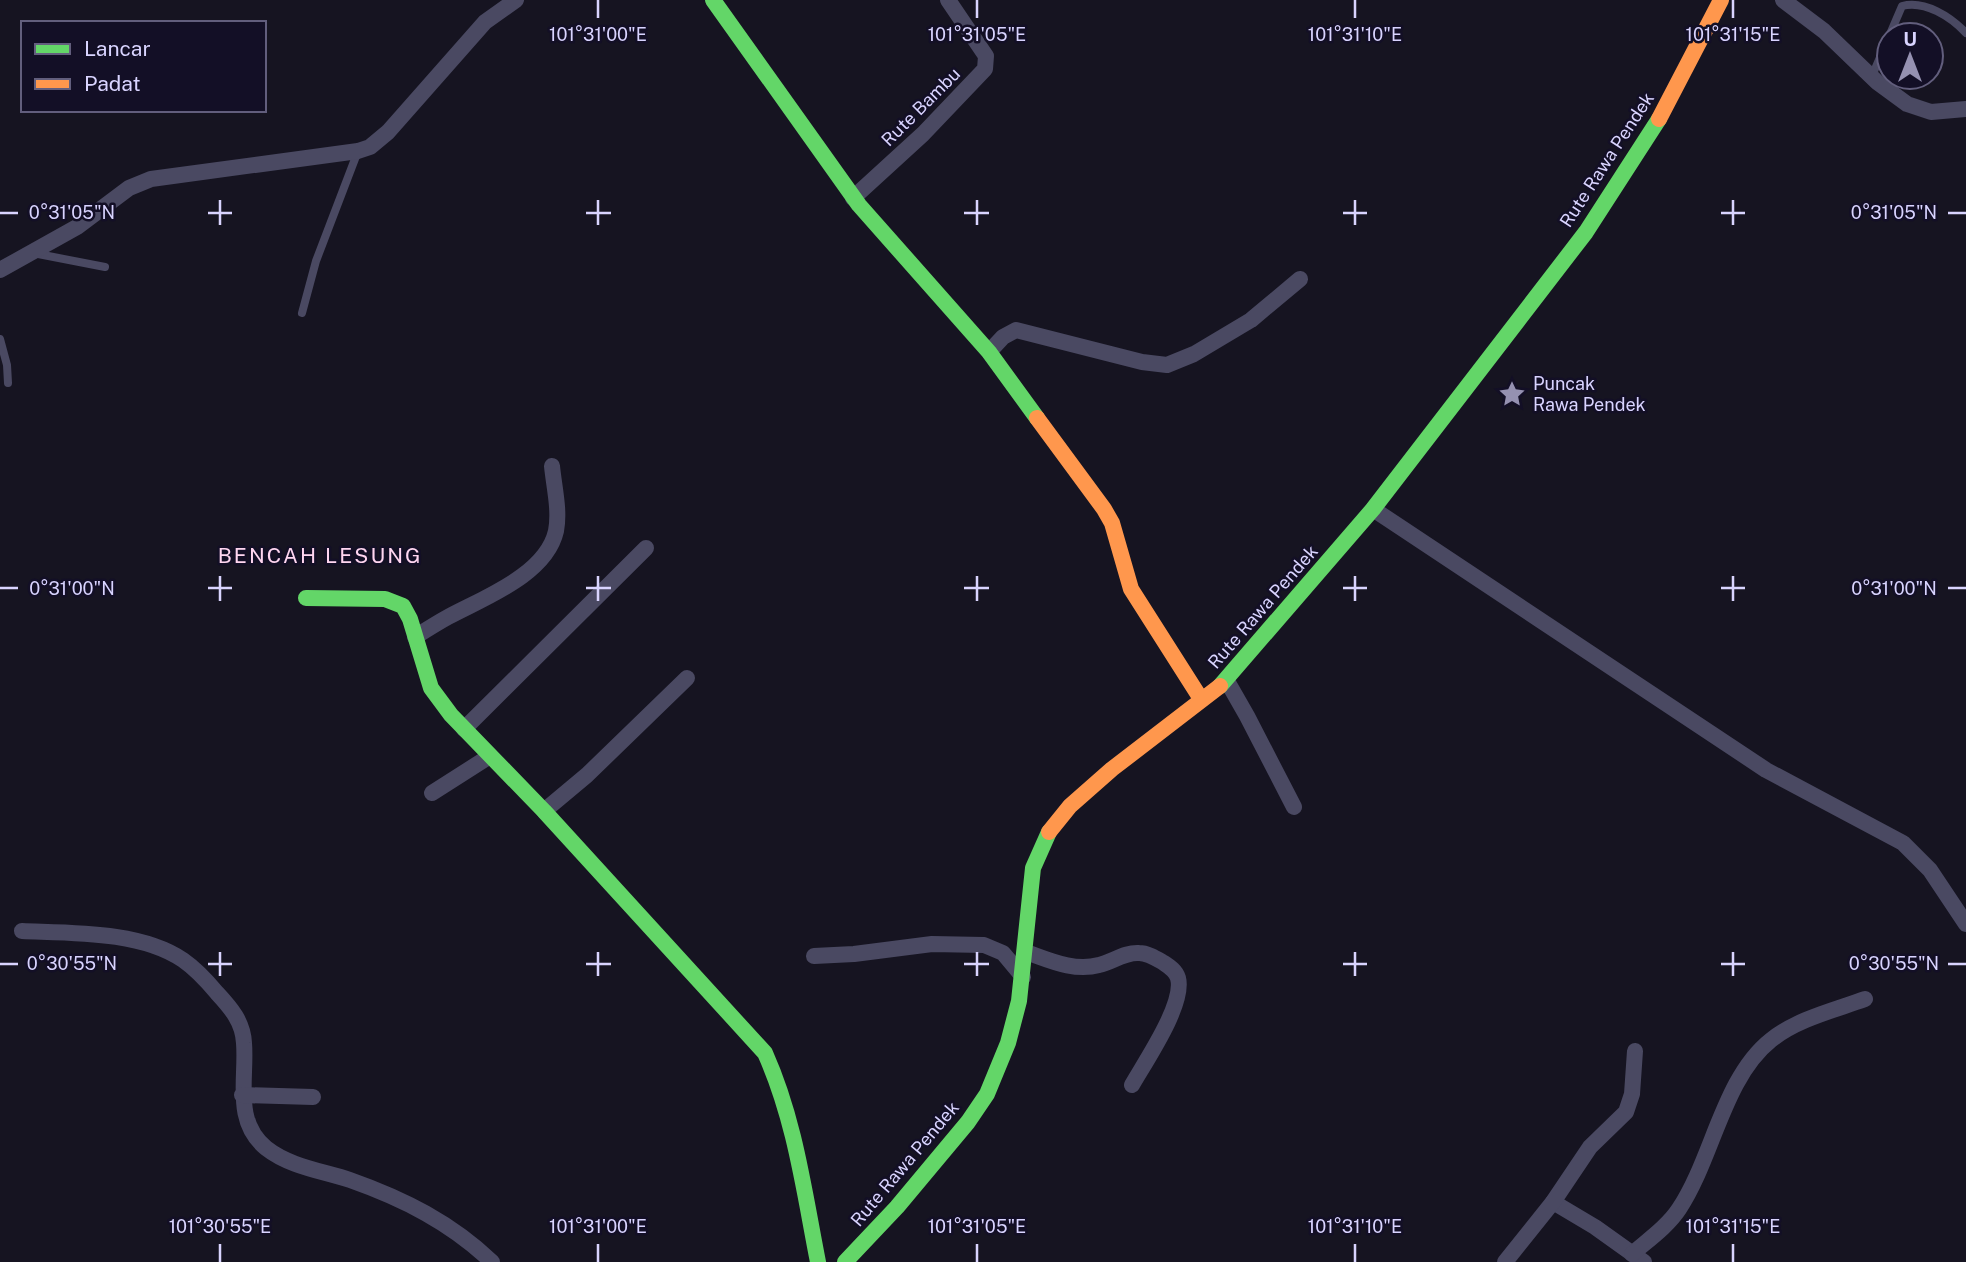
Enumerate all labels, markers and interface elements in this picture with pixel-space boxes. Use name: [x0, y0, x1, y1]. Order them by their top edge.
legend: [21, 21, 266, 112]
north arrow: [1875, 21, 1945, 91]
text: 101°31'00"E: [549, 24, 647, 45]
text: 101°31'05"E: [928, 24, 1026, 45]
text: 101°31'10"E: [1308, 24, 1402, 45]
text: 101°31'15"E: [1686, 24, 1780, 45]
text: U: [1903, 28, 1917, 50]
text: Lancar: [84, 36, 151, 61]
street label: Rute Bambu: [877, 63, 964, 150]
text: Padat: [84, 71, 141, 96]
street label: Rute Rawa Pendek: [1555, 88, 1658, 231]
text: 0°31'05"N: [29, 202, 115, 223]
text: 0°31'05"N: [1851, 202, 1937, 223]
place label: Puncak Rawa Pendek: [1533, 373, 1646, 415]
place icon: Puncak Rawa Pendek: [1497, 379, 1527, 409]
street label: Rute Rawa Pendek: [1203, 541, 1322, 673]
district label: BENCAH LESUNG: [218, 543, 422, 568]
text: 0°31'00"N: [29, 578, 115, 599]
text: 0°31'00"N: [1851, 578, 1937, 599]
text: 0°30'55"N: [27, 953, 117, 974]
text: 0°30'55"N: [1849, 953, 1939, 974]
street label: Rute Rawa Pendek: [846, 1097, 963, 1230]
text: 101°30'55"E: [169, 1216, 271, 1237]
text: 101°31'00"E: [549, 1216, 647, 1237]
text: 101°31'05"E: [928, 1216, 1026, 1237]
text: 101°31'10"E: [1308, 1216, 1402, 1237]
text: 101°31'15"E: [1686, 1216, 1780, 1237]

